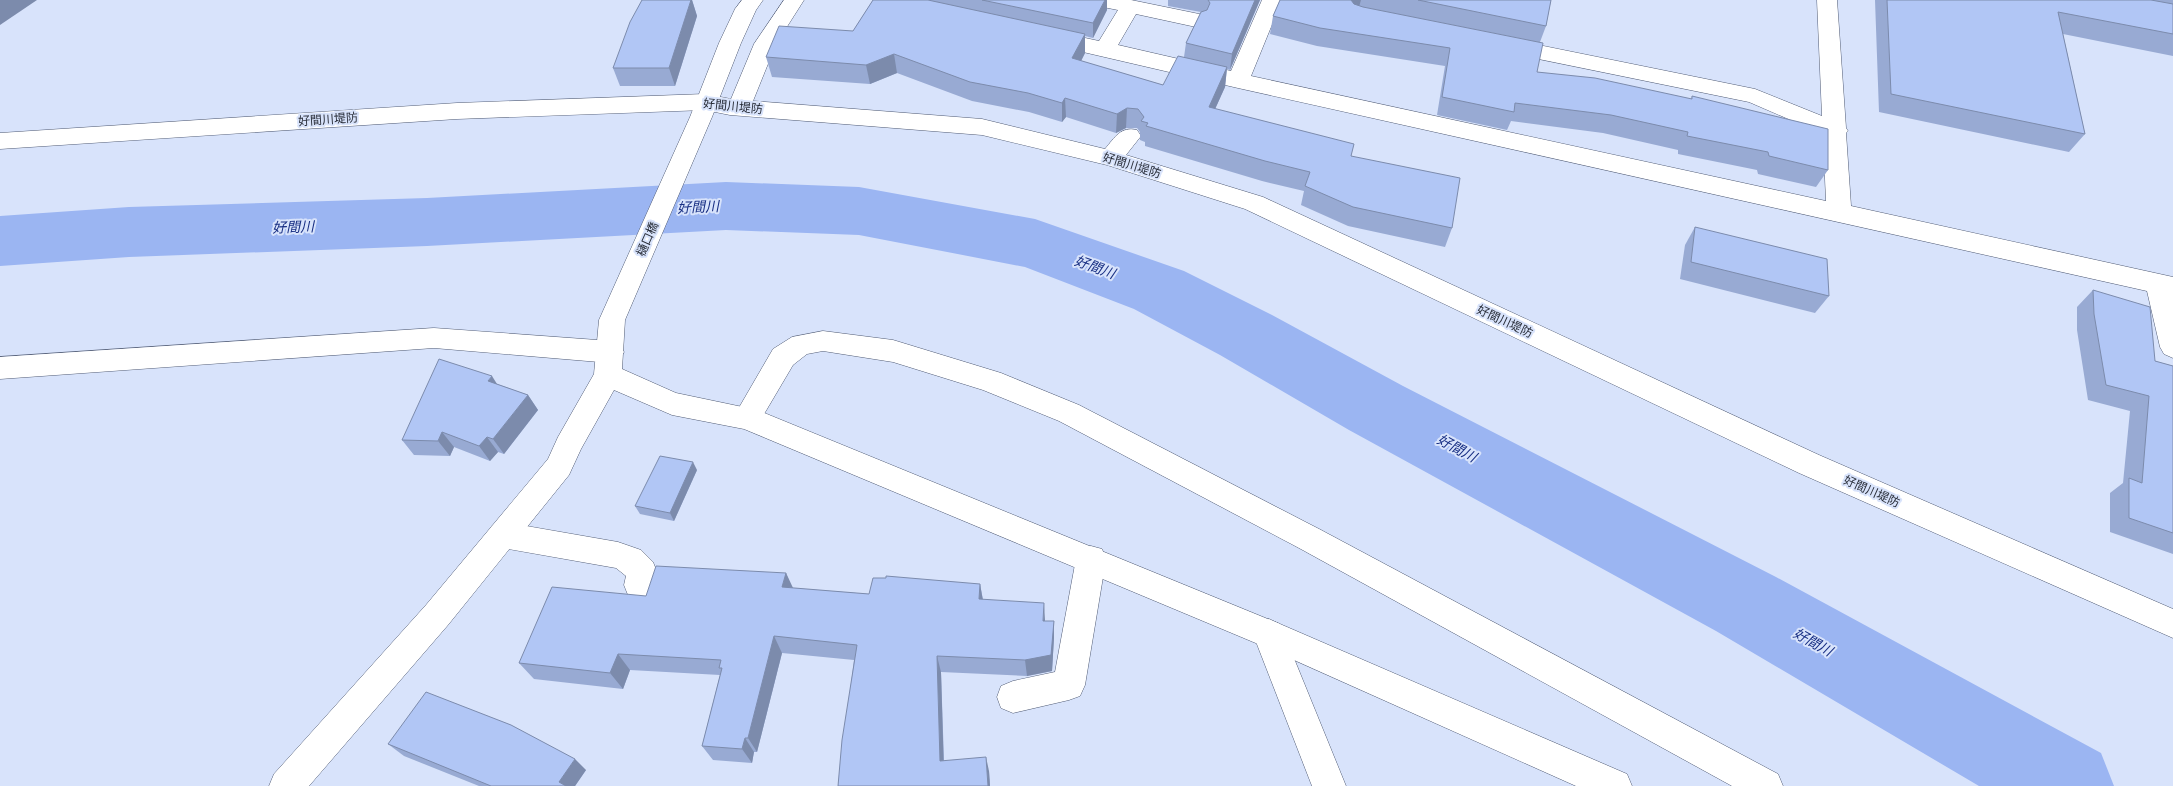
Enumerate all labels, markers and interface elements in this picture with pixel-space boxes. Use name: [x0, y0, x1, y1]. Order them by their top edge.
street label: 好間川堤防: [702, 95, 764, 117]
street label: 好間川堤防: [298, 109, 358, 129]
street label: 好間川堤防: [1101, 149, 1163, 181]
water label: 好間川: [677, 197, 721, 217]
water label: 好間川: [272, 217, 316, 237]
street label: 樋口橋: [633, 219, 661, 259]
water label: 好間川: [1072, 251, 1120, 283]
street label: 好間川堤防: [1475, 302, 1535, 340]
water label: 好間川: [1434, 430, 1482, 467]
street label: 好間川堤防: [1842, 472, 1902, 510]
water label: 好間川: [1790, 624, 1837, 661]

